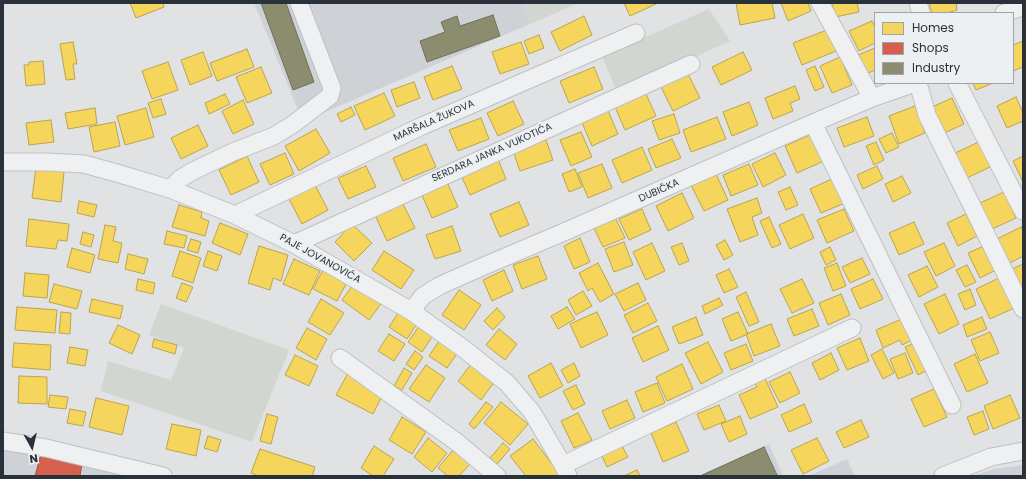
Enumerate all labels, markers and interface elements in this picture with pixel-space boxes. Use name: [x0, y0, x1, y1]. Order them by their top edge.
legend: [874, 12, 1014, 84]
text: Homes: [912, 19, 954, 36]
text: Shops: [912, 39, 949, 56]
text: Industry: [912, 59, 960, 76]
street label: MARŠALA ŽUKOVA: [392, 98, 476, 144]
street label: SERDARA JANKA VUKOTIĆA: [430, 121, 554, 185]
street label: DUBIČKA: [637, 177, 681, 205]
street label: PAJE JOVANOVIĆA: [277, 232, 363, 286]
north arrow: [12, 427, 52, 467]
text: N: [28, 450, 39, 467]

